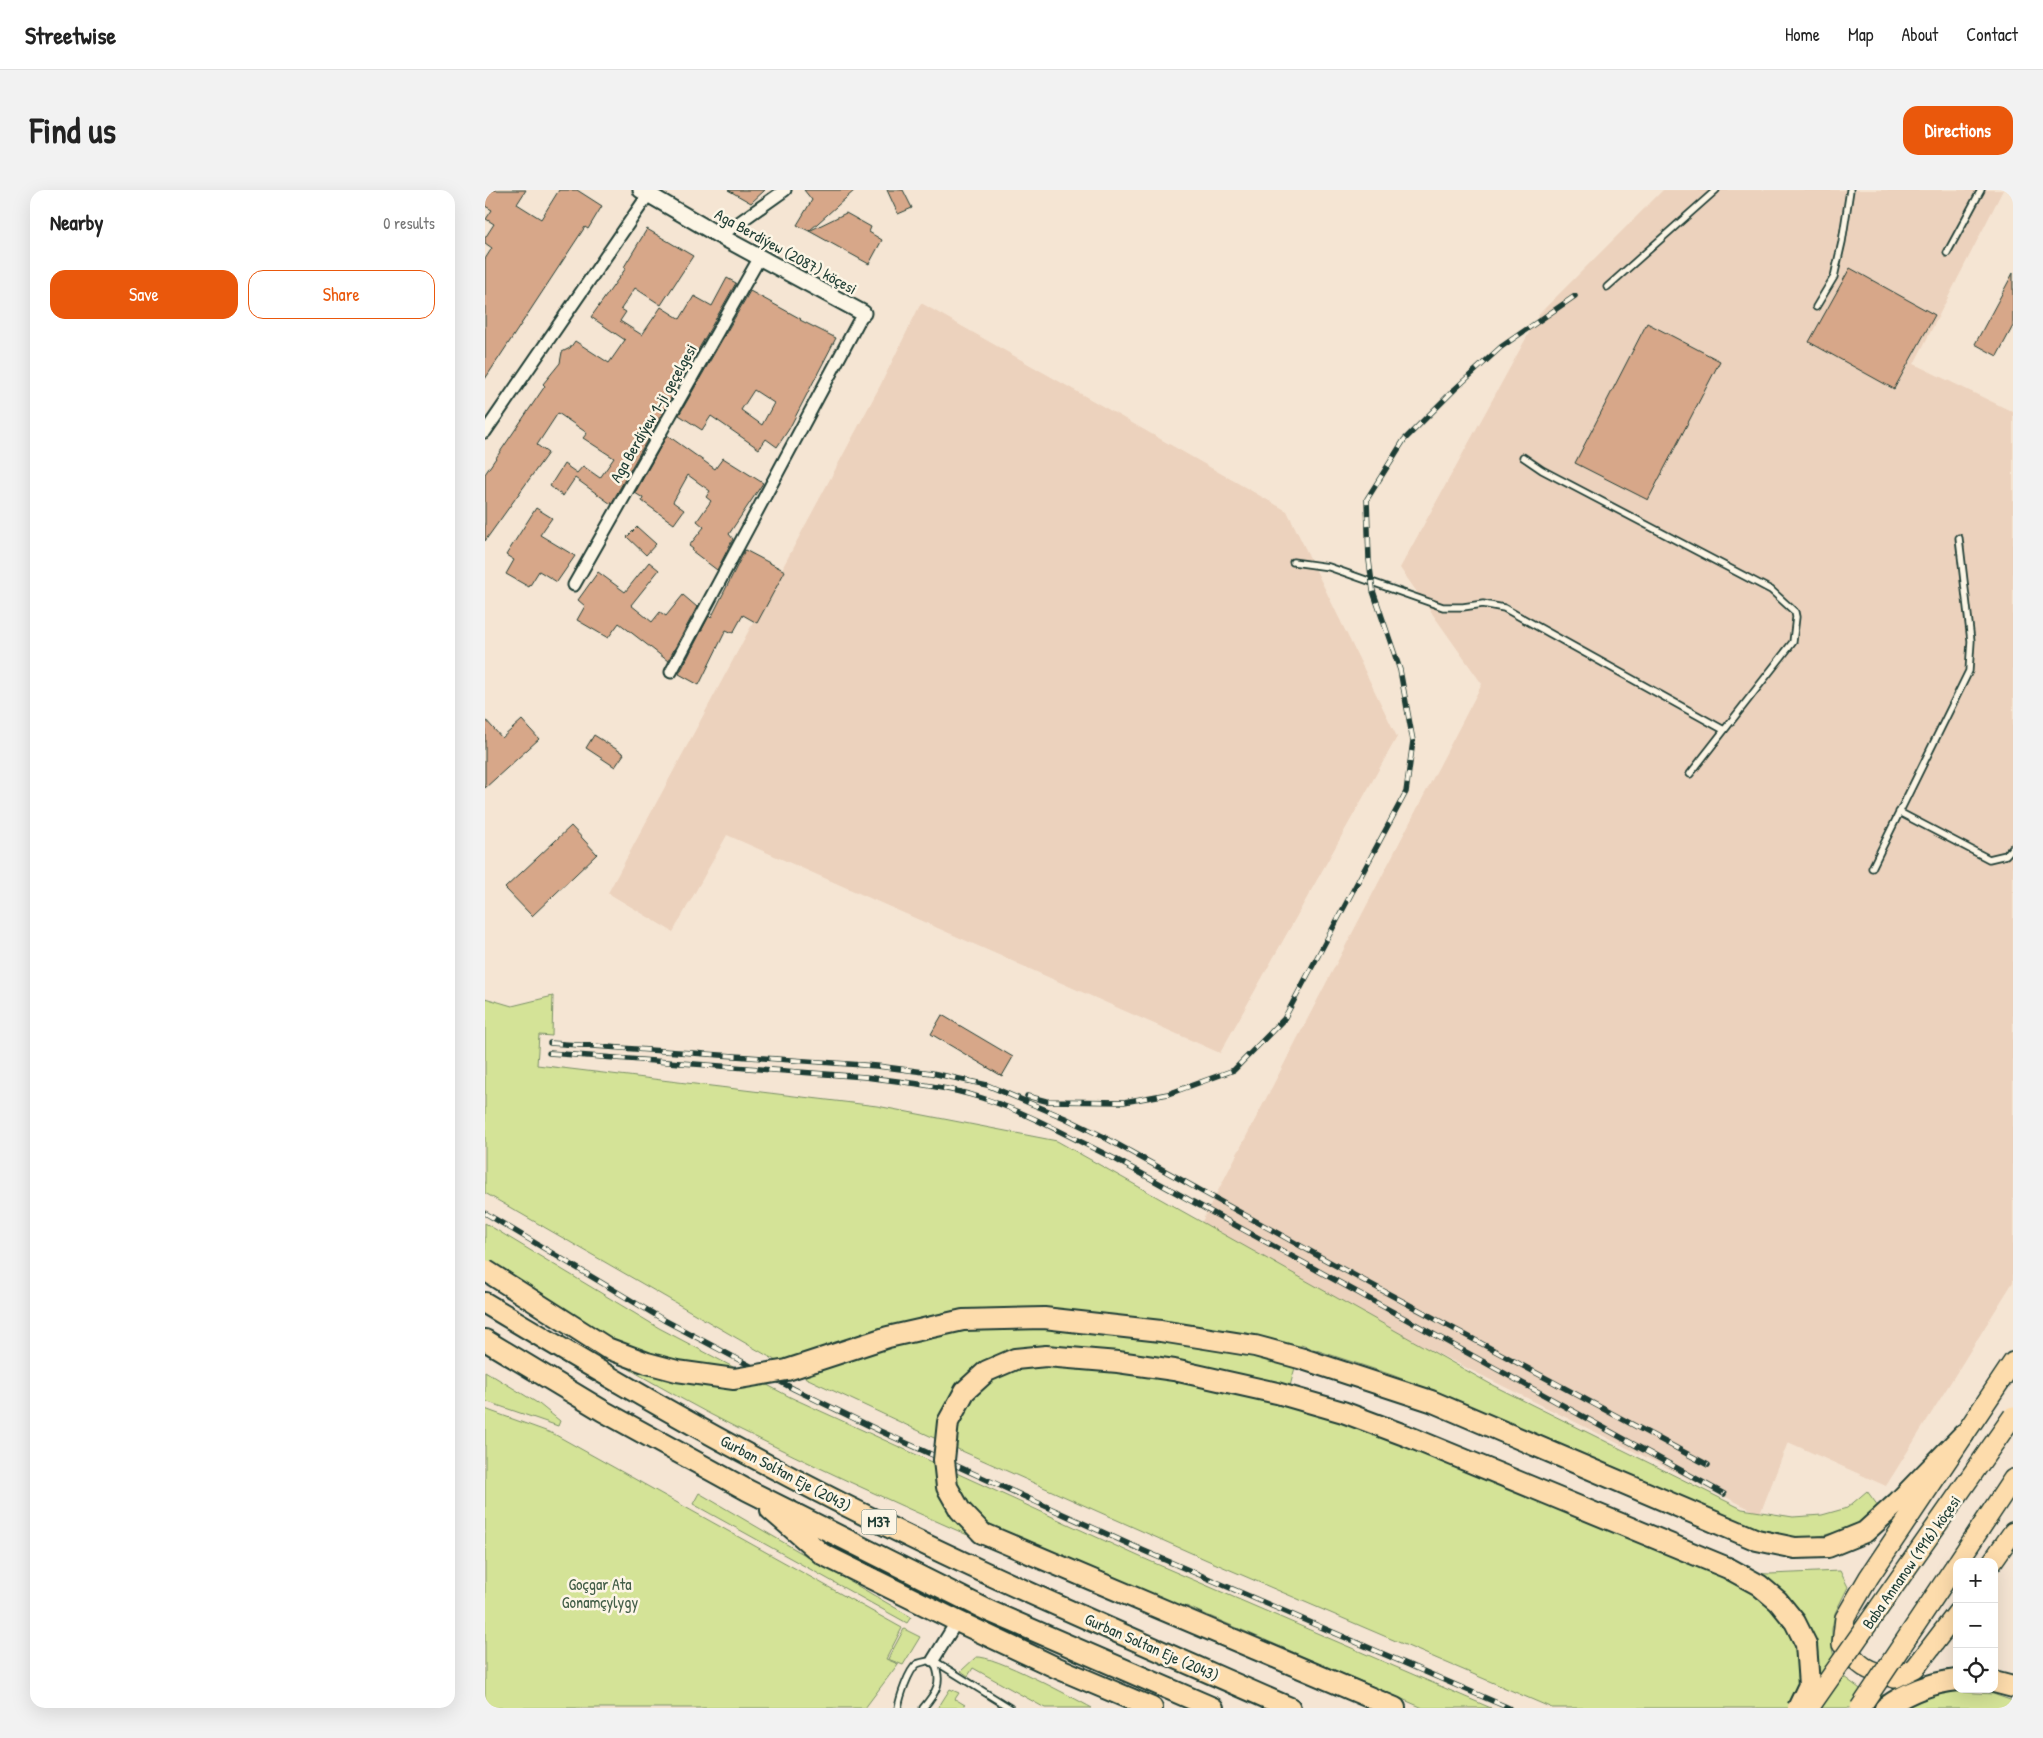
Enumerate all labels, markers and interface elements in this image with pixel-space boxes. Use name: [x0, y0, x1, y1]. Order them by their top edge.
text: Streetwise: [25, 19, 116, 51]
text: Home: [1785, 22, 1820, 47]
text: Map: [1848, 22, 1873, 47]
text: About: [1901, 22, 1938, 47]
text: Contact: [1966, 22, 2018, 47]
button: Directions: [1903, 106, 2013, 155]
text: Find us: [30, 107, 116, 154]
street label: Aga Berdiýew (2087) köçesi: [711, 203, 861, 299]
text: Nearby: [50, 208, 103, 237]
text: 0 results: [383, 212, 435, 234]
button: Save: [50, 270, 238, 319]
button: Share: [248, 270, 435, 319]
street label: Aga Berdiýew 1-ji geçelgesi: [604, 340, 702, 486]
street label: Gurban Soltan Eje (2043): [717, 1429, 855, 1517]
street label: Baba Annanow (1916) köçesi: [1857, 1491, 1965, 1633]
road number: M37: [861, 1510, 897, 1534]
map controls: [1953, 1558, 1998, 1693]
button: +: [1953, 1558, 1998, 1603]
park label: Goçgar Ata Gonamçylygy: [562, 1573, 638, 1613]
button: −: [1953, 1603, 1998, 1648]
street label: Gurban Soltan Eje (2043): [1081, 1608, 1223, 1686]
button: locate: [1953, 1648, 1998, 1693]

